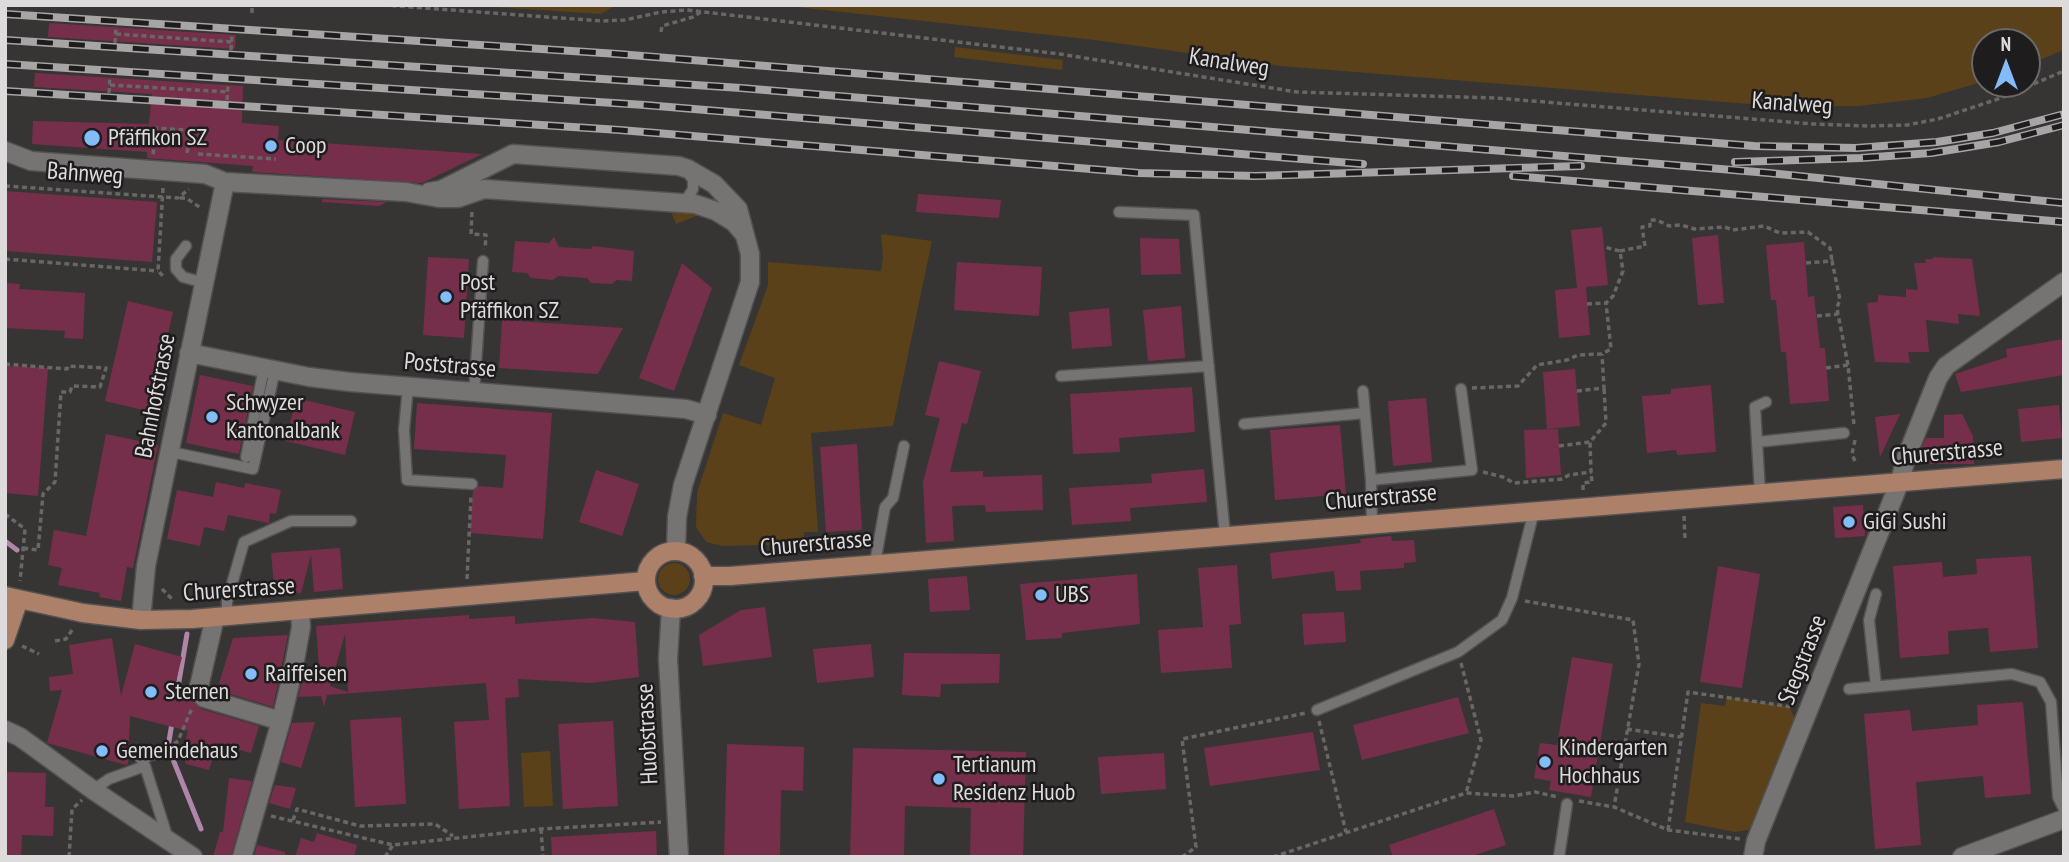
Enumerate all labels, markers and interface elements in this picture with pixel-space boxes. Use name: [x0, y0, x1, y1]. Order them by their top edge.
north arrow: [1971, 28, 2041, 98]
text: N: [2001, 32, 2011, 56]
street label: Kanalweg: [1187, 42, 1271, 84]
street label: Kanalweg: [1751, 87, 1833, 121]
place label: Pfäffikon SZ: [108, 124, 207, 152]
marker: Pfäffikon SZ: [82, 128, 102, 148]
place label: Coop: [285, 132, 326, 160]
marker: Coop: [263, 138, 279, 154]
street label: Bahnweg: [46, 157, 124, 191]
place label: Post Pfäffikon SZ: [460, 269, 559, 325]
marker: Post Pfäffikon SZ: [438, 289, 454, 305]
street label: Bahnhofstrasse: [130, 331, 182, 461]
street label: Poststrasse: [403, 348, 497, 384]
place label: Schwyzer Kantonalbank: [226, 389, 340, 445]
marker: Schwyzer Kantonalbank: [204, 409, 220, 425]
street label: Churerstrasse: [1890, 434, 2004, 472]
street label: Churerstrasse: [1324, 479, 1438, 517]
place label: GiGi Sushi: [1863, 508, 1947, 536]
marker: GiGi Sushi: [1841, 514, 1857, 530]
street label: Churerstrasse: [759, 525, 873, 563]
street label: Churerstrasse: [182, 572, 296, 608]
place label: UBS: [1055, 581, 1089, 609]
marker: UBS: [1033, 587, 1049, 603]
street label: Stegstrasse: [1773, 611, 1833, 709]
place label: Raiffeisen: [265, 660, 347, 688]
marker: Raiffeisen: [243, 666, 259, 682]
place label: Sternen: [165, 678, 229, 706]
street label: Huobstrasse: [631, 683, 665, 785]
marker: Sternen: [143, 684, 159, 700]
place label: Kindergarten Hochhaus: [1559, 734, 1667, 790]
place label: Gemeindehaus: [116, 737, 238, 765]
marker: Gemeindehaus: [94, 743, 110, 759]
place label: Tertianum Residenz Huob: [953, 751, 1075, 807]
marker: Kindergarten Hochhaus: [1537, 754, 1553, 770]
marker: Tertianum Residenz Huob: [931, 771, 947, 787]

